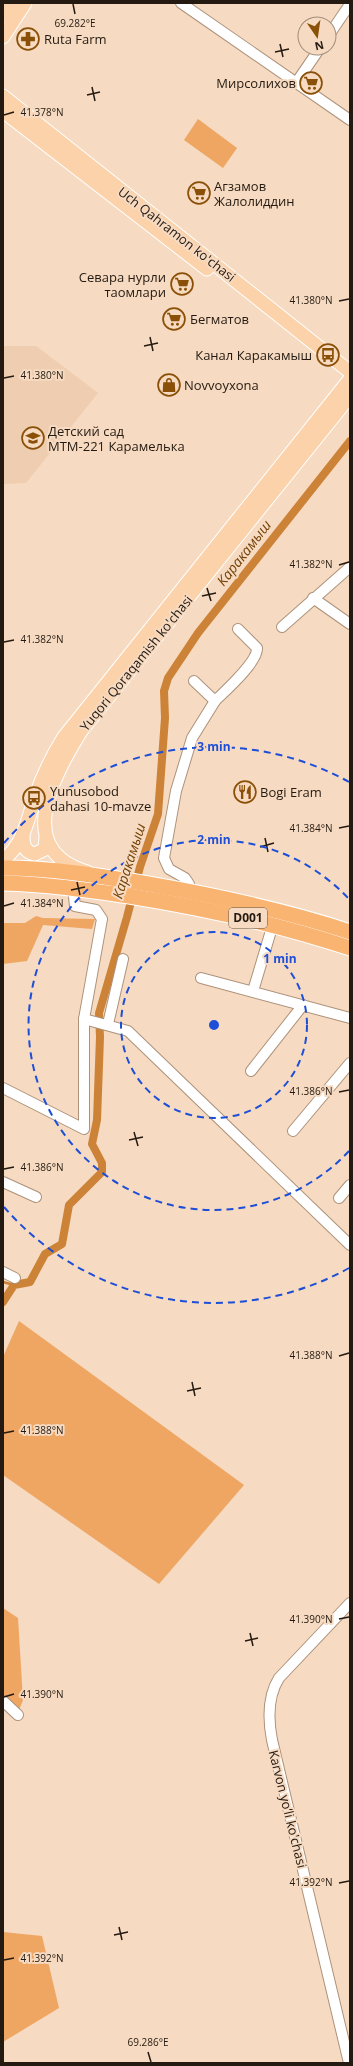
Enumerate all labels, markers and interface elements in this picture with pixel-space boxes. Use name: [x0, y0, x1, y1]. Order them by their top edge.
text: 69.282°E: [54, 16, 96, 30]
north arrow: [297, 16, 337, 56]
pharmacy icon: Ruta Farm: [15, 26, 41, 52]
place label: Ruta Farm: [44, 30, 107, 48]
text: N: [313, 38, 325, 55]
supermarket icon: Мирсолихов: [298, 70, 324, 96]
place label: Мирсолихов: [216, 74, 296, 92]
text: 41.378°N: [20, 105, 64, 119]
place label: Агзамов Жалолиддин: [214, 177, 295, 210]
supermarket icon: Агзамов Жалолиддин: [186, 180, 212, 206]
street label: Uch Qahramon ko'chasi: [115, 182, 239, 286]
place label: Севара нурли таомлари: [79, 268, 166, 301]
supermarket icon: Севара нурли таомлари: [169, 271, 195, 297]
text: 41.380°N: [289, 293, 333, 307]
supermarket icon: Бегматов: [161, 306, 187, 332]
place label: Бегматов: [190, 310, 249, 328]
bus stop icon: Канал Каракамыш: [315, 342, 341, 368]
place label: Канал Каракамыш: [195, 346, 312, 364]
text: 41.380°N: [20, 368, 64, 382]
shop icon: Novvoyxona: [156, 372, 182, 398]
place label: Novvoyxona: [184, 376, 259, 394]
place label: Детский сад МТМ-221 Карамелька: [48, 422, 185, 455]
school or university icon: Детский сад МТМ-221 Карамелька: [20, 425, 46, 451]
water label: Каракамыш: [212, 516, 275, 589]
text: 41.382°N: [289, 557, 333, 571]
street label: Yuqori Qoraqamish ko'chasi: [76, 591, 196, 735]
text: 41.382°N: [20, 632, 64, 646]
text: 3 min: [197, 738, 231, 755]
restaurant icon: Bogi Eram: [232, 779, 258, 805]
place label: Yunusobod dahasi 10-mavze: [50, 782, 151, 815]
place label: Bogi Eram: [260, 783, 322, 801]
bus stop icon: Yunusobod dahasi 10-mavze: [21, 785, 47, 811]
water label: Каракамыш: [107, 821, 150, 901]
text: 41.384°N: [289, 821, 333, 835]
text: 2 min: [197, 831, 231, 848]
text: 41.384°N: [20, 896, 64, 910]
road number: D001: [229, 908, 267, 928]
text: 1 min: [263, 950, 297, 967]
centre of rings: [207, 1018, 221, 1032]
text: 41.386°N: [289, 1084, 333, 1098]
text: 41.386°N: [20, 1160, 64, 1174]
text: 41.388°N: [289, 1348, 333, 1362]
text: 41.388°N: [20, 1423, 64, 1437]
text: 41.390°N: [289, 1612, 333, 1626]
text: 41.390°N: [20, 1687, 64, 1701]
street label: Karvon yo‘li ko'chasi: [265, 1748, 311, 1870]
text: 41.392°N: [289, 1875, 333, 1889]
text: 41.392°N: [20, 1951, 64, 1965]
text: 69.286°E: [127, 2035, 169, 2049]

